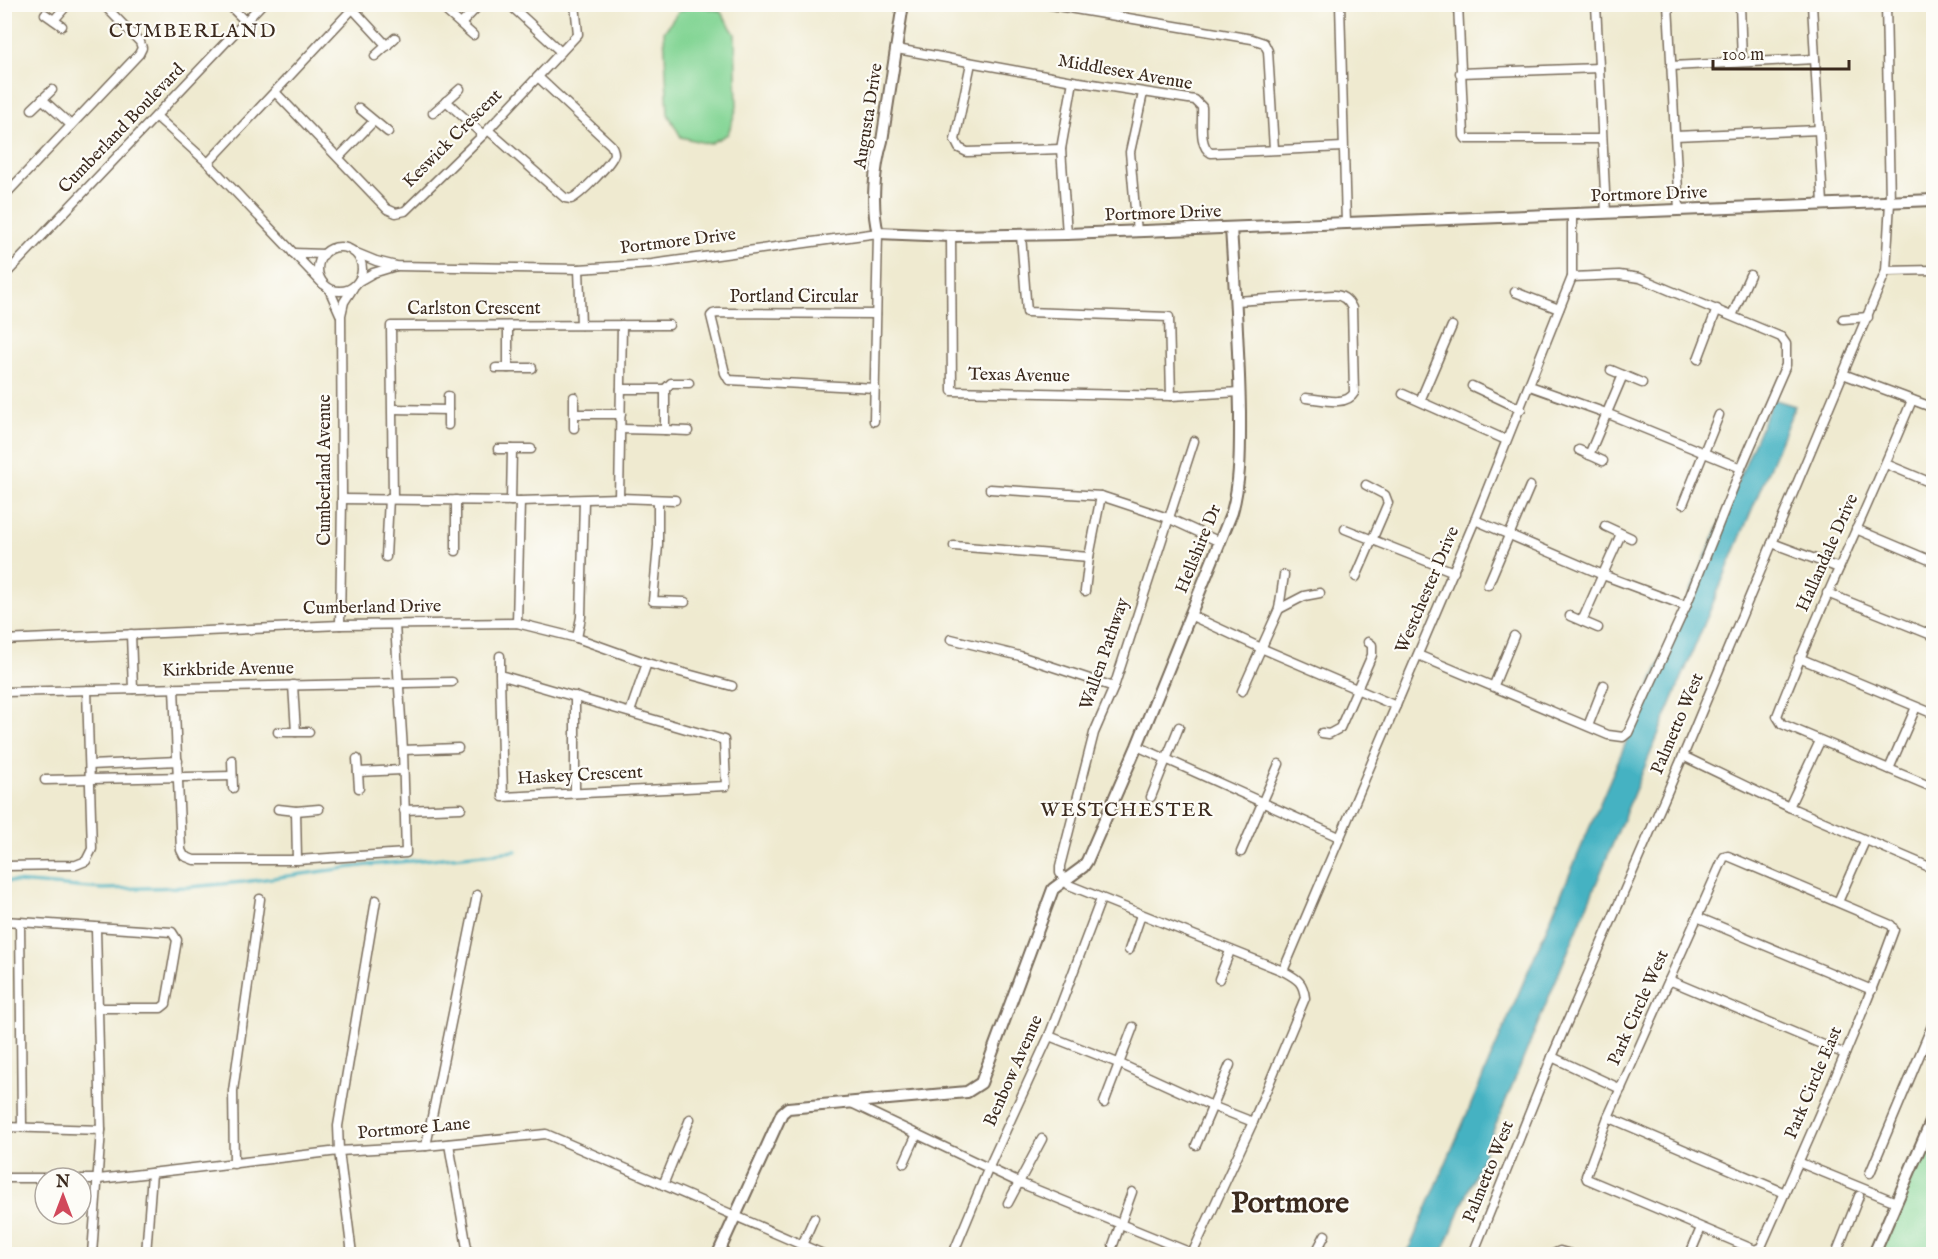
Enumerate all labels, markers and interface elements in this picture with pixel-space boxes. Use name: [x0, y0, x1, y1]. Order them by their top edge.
district label: CUMBERLAND: [109, 19, 277, 44]
scale bar: [1713, 33, 1850, 71]
text: 100 m: [1722, 44, 1764, 67]
street label: Middlesex Avenue: [1056, 50, 1194, 96]
street label: Cumberland Boulevard: [54, 59, 190, 199]
street label: Augusta Drive: [849, 61, 889, 171]
street label: Keswick Crescent: [398, 84, 508, 194]
street label: Portmore Drive: [1590, 181, 1708, 209]
street label: Portmore Drive: [1104, 200, 1222, 228]
street label: Portmore Drive: [619, 223, 737, 261]
street label: Portland Circular: [730, 286, 859, 309]
street label: Carlston Crescent: [407, 298, 541, 321]
street label: Texas Avenue: [968, 364, 1070, 388]
street label: Cumberland Avenue: [314, 394, 337, 546]
street label: Hallandale Drive: [1792, 490, 1864, 616]
street label: Hellshire Dr: [1171, 501, 1227, 597]
street label: Westchester Drive: [1391, 523, 1465, 657]
street label: Cumberland Drive: [303, 595, 441, 621]
street label: Wallen Pathway: [1075, 595, 1135, 713]
street label: Kirkbride Avenue: [162, 657, 294, 683]
street label: Palmetto West: [1646, 670, 1710, 778]
street label: Haskey Crescent: [517, 761, 643, 791]
district label: WESTCHESTER: [1040, 798, 1214, 823]
street label: Park Circle West: [1603, 947, 1675, 1069]
street label: Benbow Avenue: [979, 1012, 1049, 1130]
street label: Park Circle East: [1780, 1023, 1848, 1143]
street label: Portmore Lane: [357, 1113, 471, 1145]
street label: Palmetto West: [1458, 1118, 1520, 1226]
north arrow: [33, 1166, 93, 1226]
text: N: [55, 1173, 70, 1193]
district label: Portmore: [1231, 1185, 1349, 1223]

